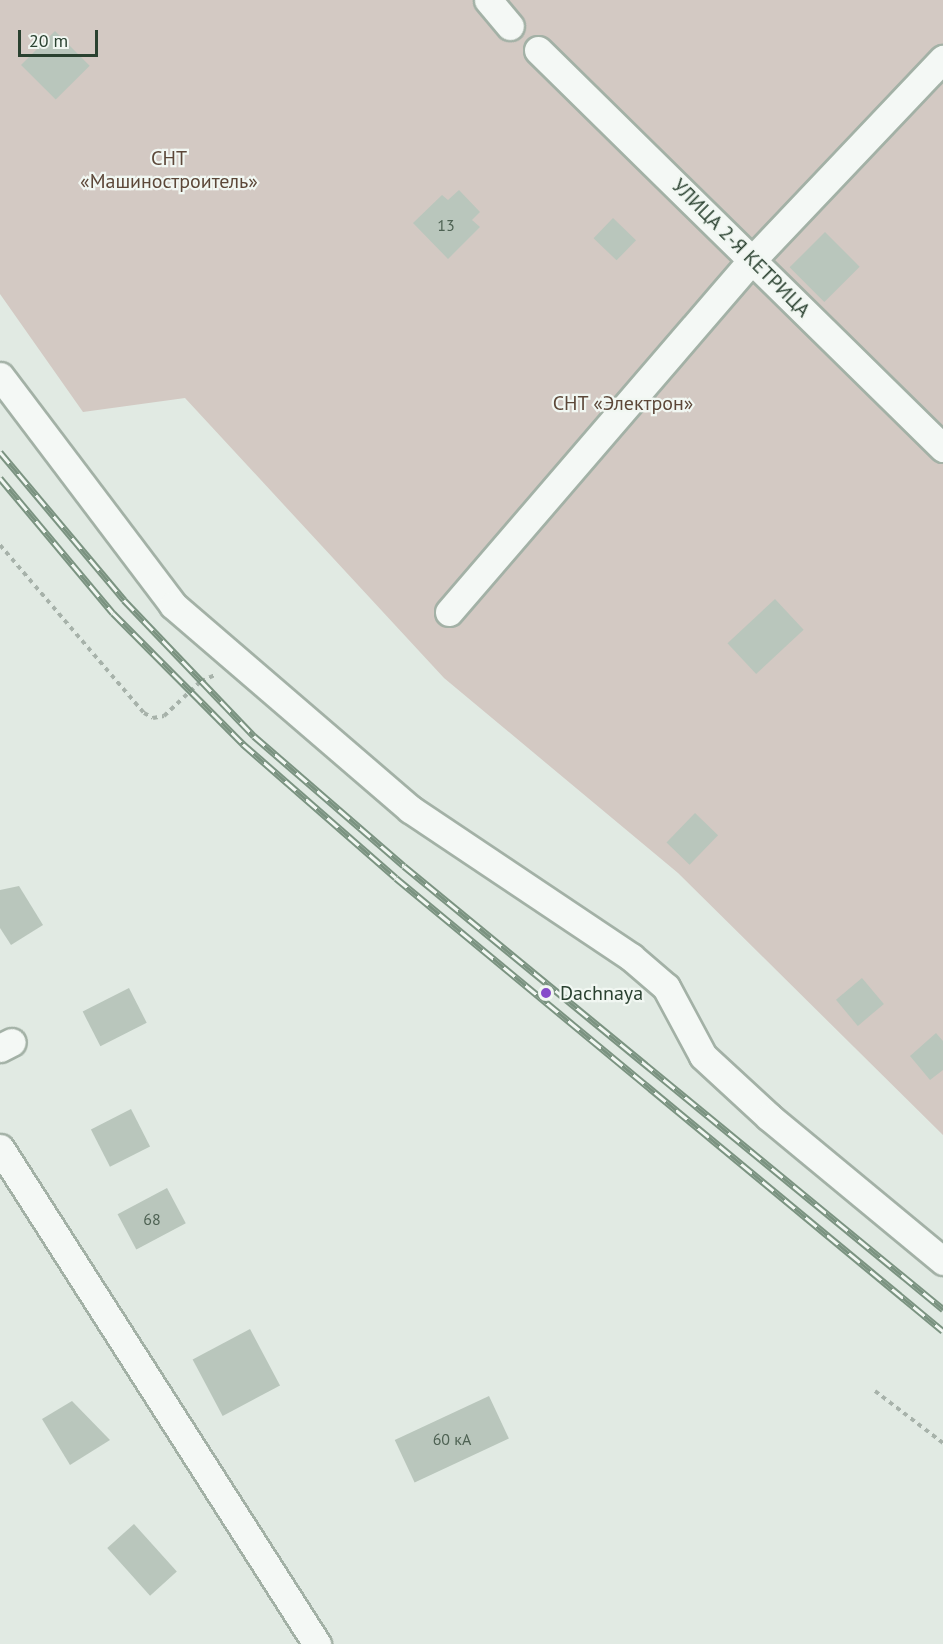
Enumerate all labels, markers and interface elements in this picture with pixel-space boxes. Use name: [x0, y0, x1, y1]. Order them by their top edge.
scale bar: [21, 18, 100, 56]
text: 20 m: [29, 29, 68, 52]
park label: СНТ «Машиностроитель»: [80, 146, 258, 193]
street label: УЛИЦА 2-Я КЕТРИЦА: [667, 174, 815, 322]
house number: 13: [437, 215, 455, 235]
park label: СНТ «Электрон»: [552, 391, 694, 415]
place label: Dachnaya: [560, 981, 643, 1005]
marker: Dachnaya: [537, 984, 555, 1002]
house number: 68: [143, 1209, 161, 1229]
house number: 60 кА: [433, 1429, 471, 1449]

